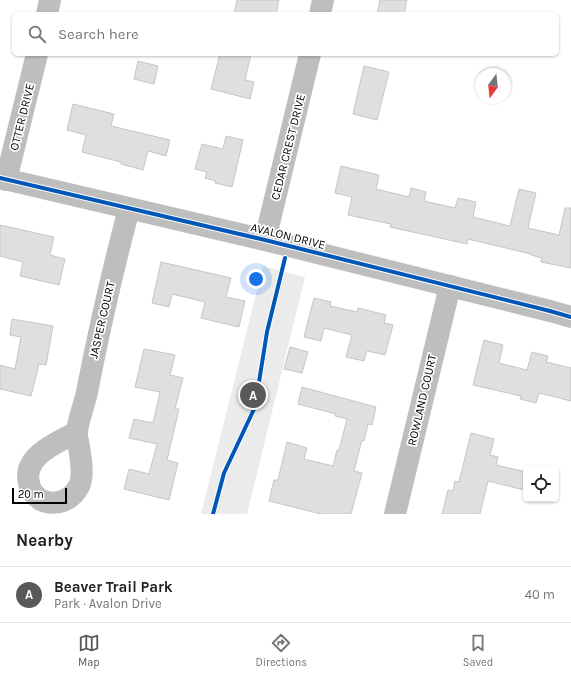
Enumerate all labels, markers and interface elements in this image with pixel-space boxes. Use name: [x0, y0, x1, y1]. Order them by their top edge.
search box: [12, 12, 559, 56]
icon: search: [26, 23, 48, 45]
text: Search here: [58, 25, 139, 43]
north arrow: [475, 68, 511, 104]
street label: OTTER DRIVE: [7, 82, 37, 152]
street label: CEDAR CREST DRIVE: [268, 93, 308, 201]
street label: AVALON DRIVE: [249, 220, 327, 252]
your location: [246, 269, 266, 289]
street label: JASPER COURT: [86, 280, 118, 360]
street label: ROWLAND COURT: [405, 353, 439, 447]
pin: A: [240, 380, 266, 410]
map controls: [523, 466, 559, 502]
button: locate: [523, 466, 559, 502]
scale bar: [12, 486, 67, 505]
text: 20 m: [18, 488, 44, 501]
text: Nearby: [16, 530, 73, 550]
text: Beaver Trail Park: [54, 578, 173, 596]
text: A: [25, 587, 33, 602]
text: 40 m: [525, 587, 555, 602]
text: Park · Avalon Drive: [54, 596, 162, 611]
tab: Map: [78, 632, 100, 669]
tab: Directions: [255, 632, 307, 669]
tab: Saved: [463, 632, 493, 669]

